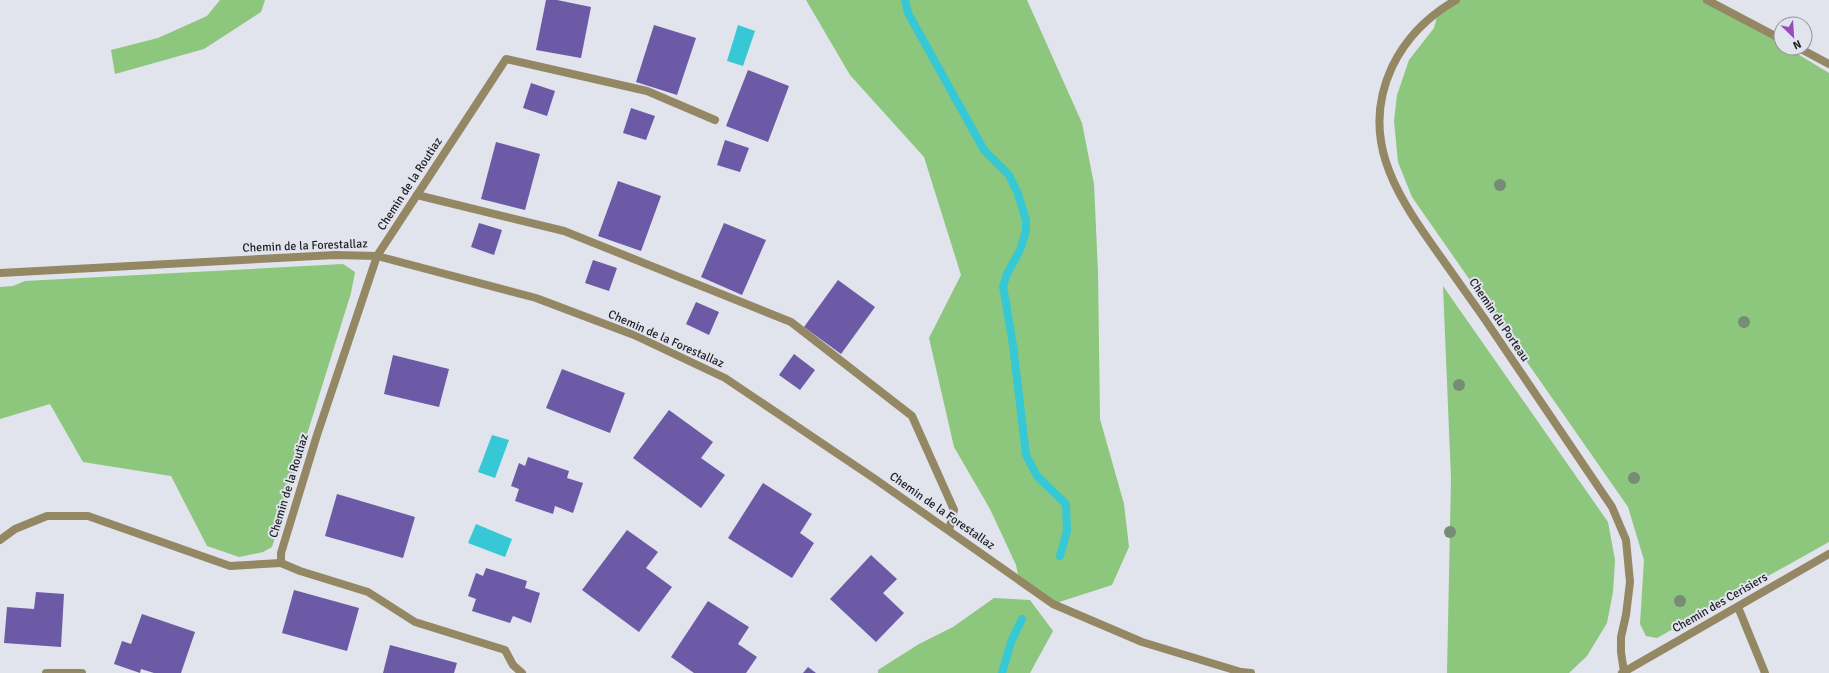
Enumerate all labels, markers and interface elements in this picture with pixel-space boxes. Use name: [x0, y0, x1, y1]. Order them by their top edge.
north arrow: [1773, 16, 1813, 56]
text: N: [1791, 37, 1803, 52]
street label: Chemin de la Routiaz: [374, 135, 446, 233]
street label: Chemin de la Forestallaz: [242, 236, 368, 256]
street label: Chemin du Porteau: [1466, 275, 1532, 365]
street label: Chemin de la Forestallaz: [606, 307, 726, 371]
street label: Chemin de la Routiaz: [266, 432, 312, 540]
street label: Chemin de la Forestallaz: [886, 469, 998, 553]
street label: Chemin des Cerisiers: [1670, 570, 1770, 636]

